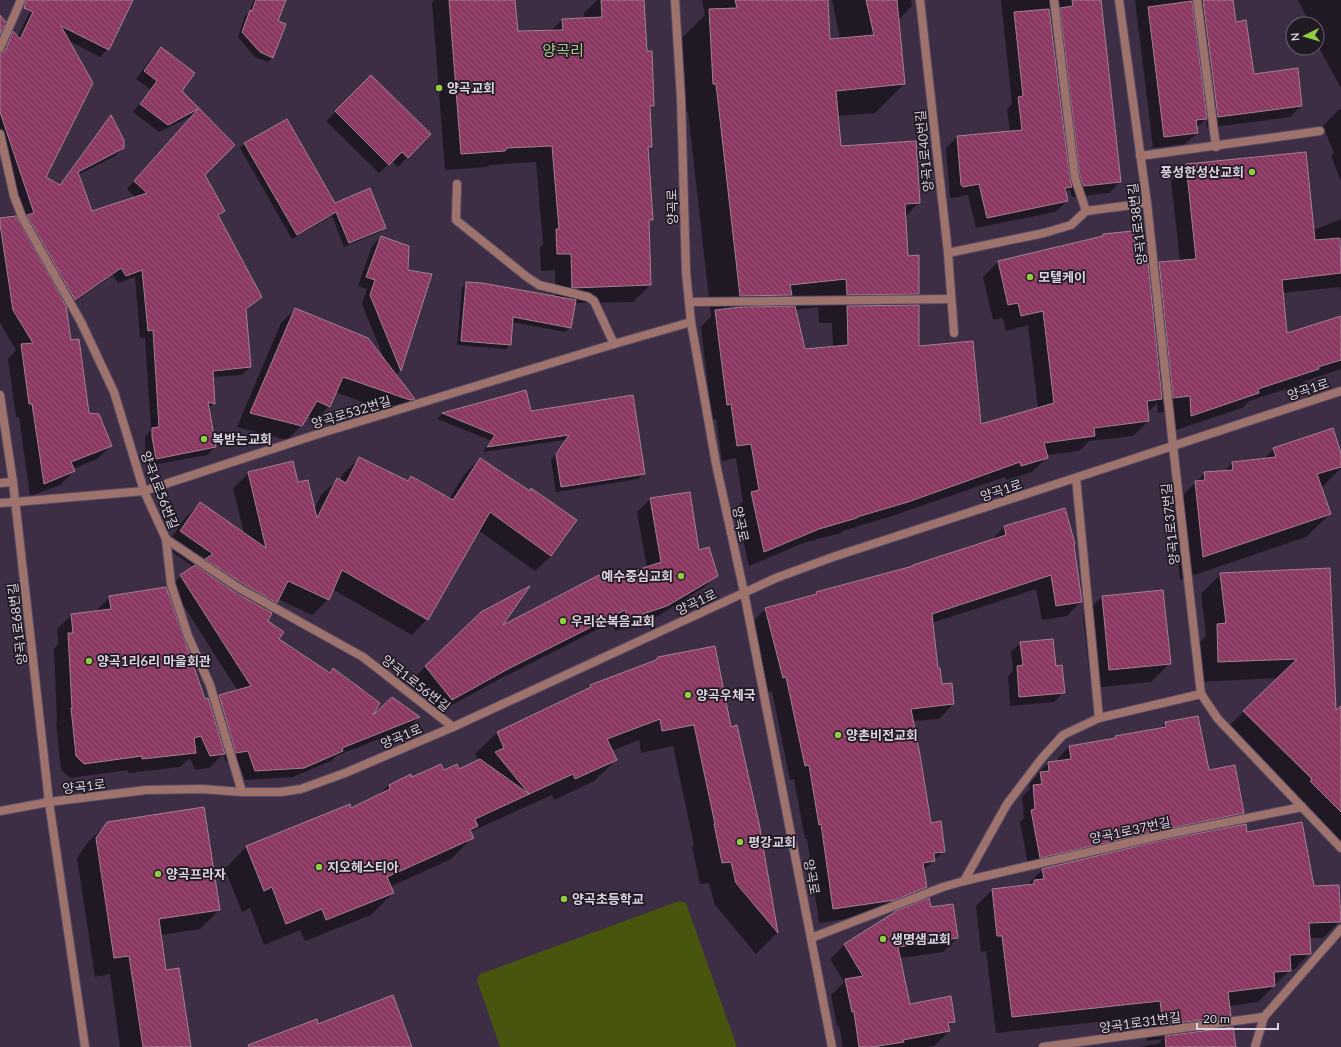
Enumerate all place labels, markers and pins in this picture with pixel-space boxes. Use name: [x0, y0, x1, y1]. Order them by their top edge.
place label: 양곡교회: [447, 80, 495, 96]
marker: 양곡교회: [434, 83, 444, 93]
place label: 풍성한성산교회: [1160, 164, 1244, 180]
marker: 풍성한성산교회: [1247, 167, 1257, 177]
place label: 모텔케이: [1038, 269, 1086, 285]
marker: 모텔케이: [1025, 272, 1035, 282]
place label: 복받는교회: [212, 431, 272, 447]
marker: 복받는교회: [199, 434, 209, 444]
place label: 예수중심교회: [601, 568, 673, 584]
marker: 예수중심교회: [676, 571, 686, 581]
place label: 우리순복음교회: [571, 613, 655, 629]
marker: 우리순복음교회: [558, 616, 568, 626]
place label: 양곡1리6리 마을회관: [97, 653, 211, 669]
marker: 양곡1리6리 마을회관: [84, 656, 94, 666]
place label: 양곡우체국: [696, 687, 756, 703]
marker: 양곡우체국: [683, 690, 693, 700]
place label: 양촌비전교회: [846, 727, 918, 743]
marker: 양촌비전교회: [833, 730, 843, 740]
place label: 평강교회: [748, 834, 796, 850]
marker: 평강교회: [735, 837, 745, 847]
place label: 지오헤스티아: [327, 859, 399, 875]
marker: 지오헤스티아: [314, 862, 324, 872]
place label: 양곡프라자: [166, 866, 226, 882]
marker: 양곡프라자: [153, 869, 163, 879]
place label: 양곡초등학교: [572, 891, 644, 907]
marker: 양곡초등학교: [559, 894, 569, 904]
place label: 생명샘교회: [891, 931, 951, 947]
marker: 생명샘교회: [878, 934, 888, 944]

